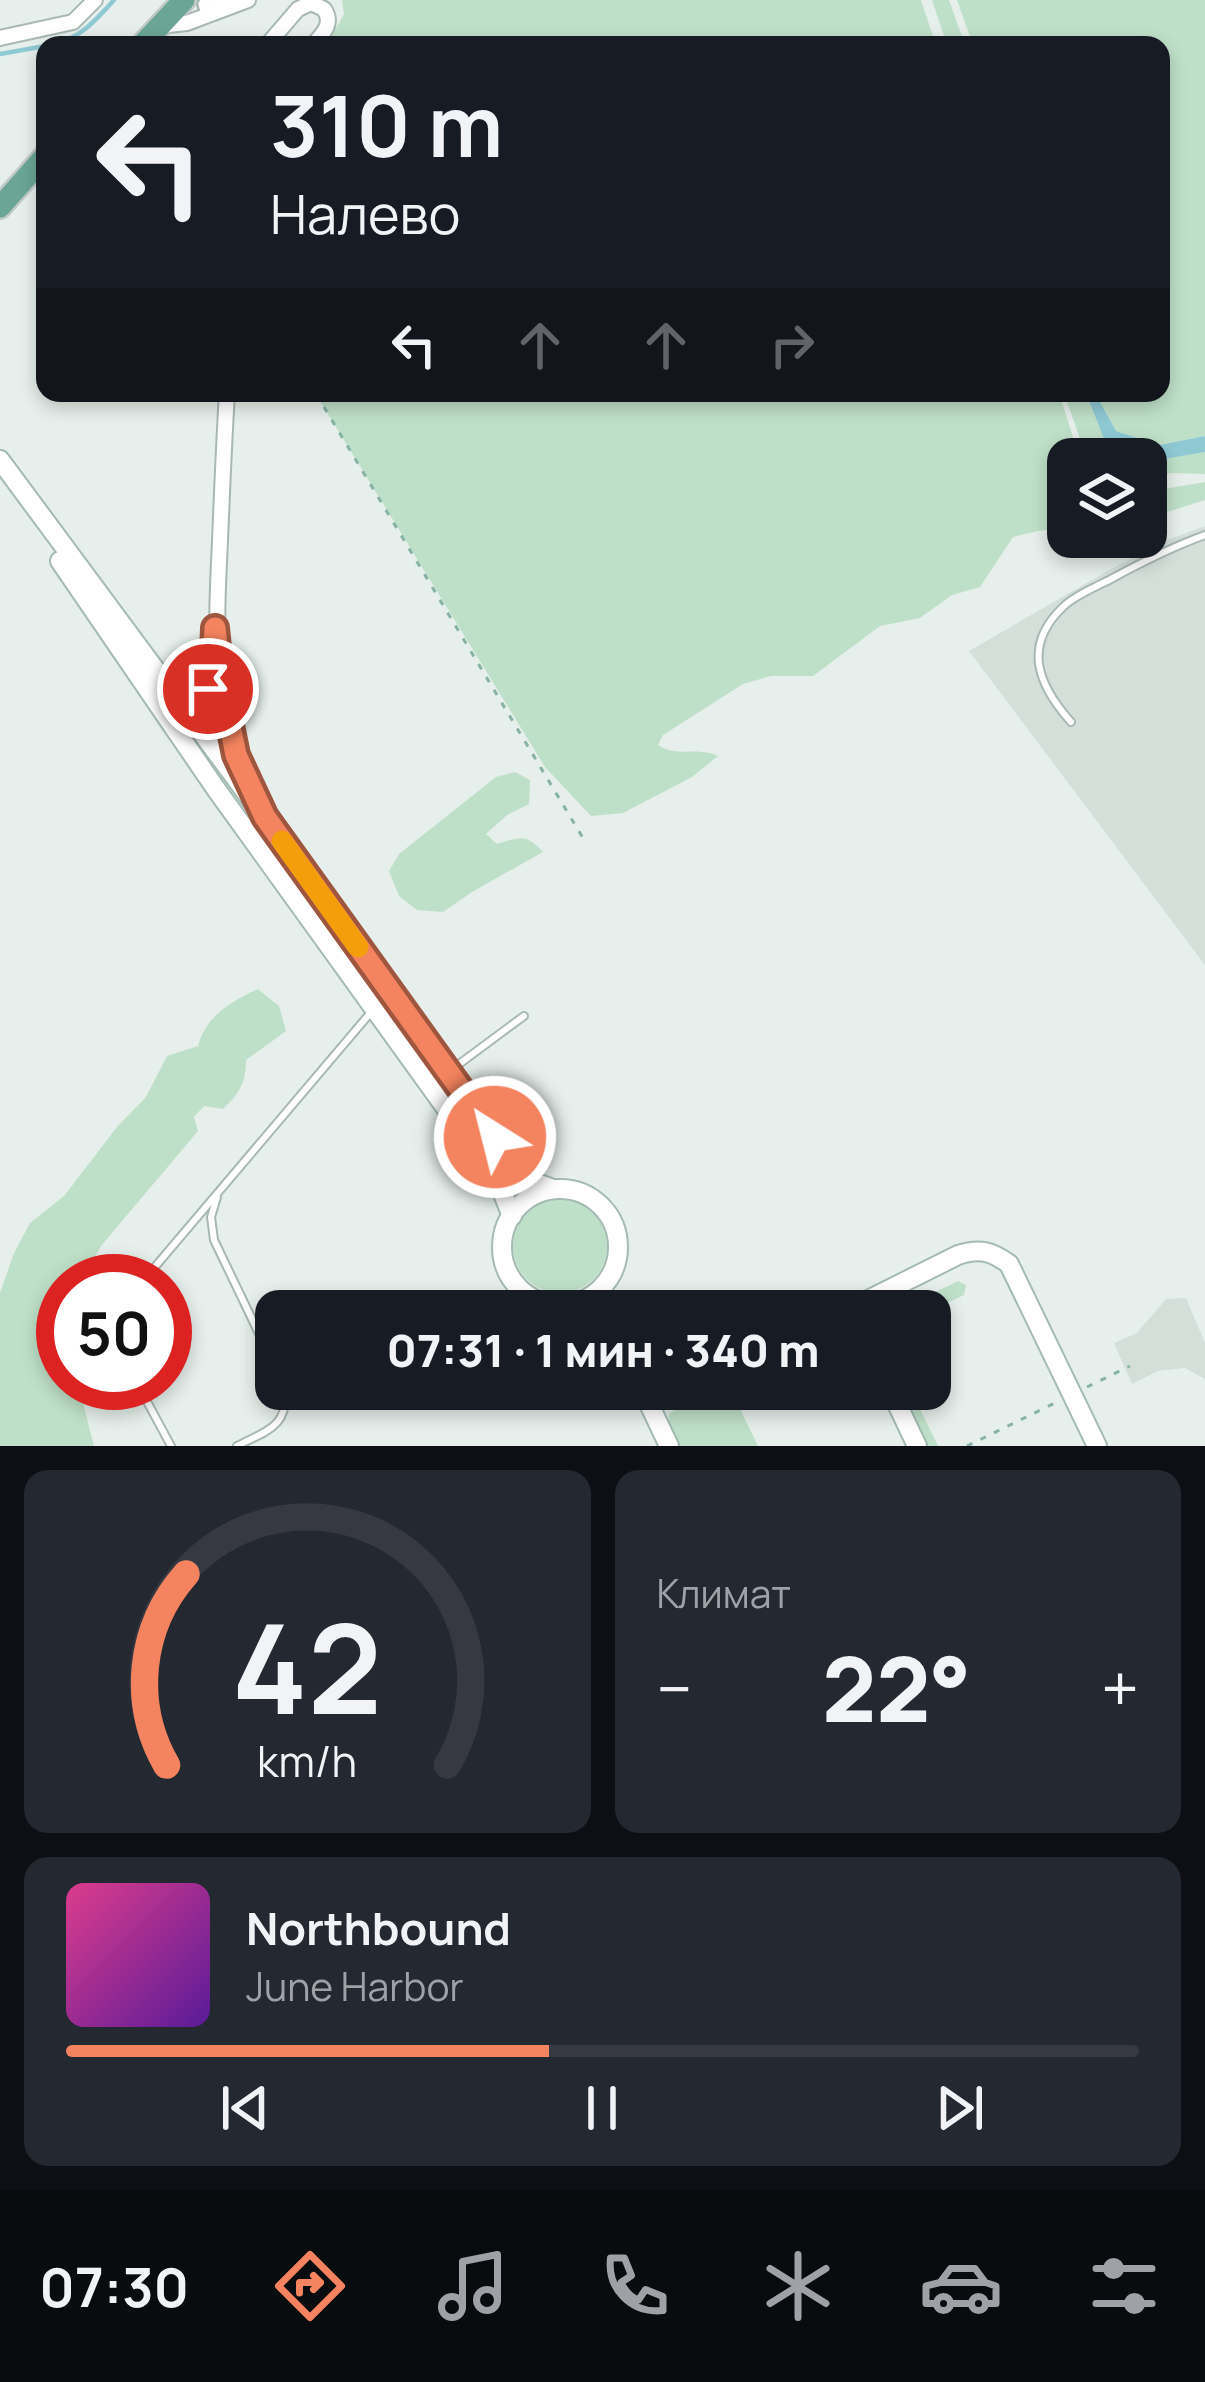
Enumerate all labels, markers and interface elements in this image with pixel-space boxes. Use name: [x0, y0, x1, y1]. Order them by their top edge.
text: 310 m: [270, 67, 503, 182]
icon: left: [72, 84, 228, 240]
text: Налево: [270, 176, 460, 250]
icon: left: [381, 312, 447, 378]
icon: ahead: [507, 312, 573, 378]
icon: ahead: [633, 312, 699, 378]
icon: right: [759, 312, 825, 378]
map controls: [1047, 438, 1167, 558]
button: layers: [1047, 438, 1167, 558]
pin: [157, 638, 259, 740]
icon: arrive: [175, 656, 241, 722]
position arrow: [432, 1074, 558, 1200]
speed limit sign: 50: [36, 1254, 192, 1410]
text: 07:31 · 1 мин · 340 m: [387, 1319, 819, 1381]
text: Климат: [657, 1566, 791, 1620]
text: 42: [232, 1581, 382, 1751]
text: 22°: [822, 1626, 971, 1749]
text: −: [657, 1643, 692, 1733]
text: +: [1101, 1643, 1139, 1733]
text: km/h: [257, 1730, 357, 1789]
text: Northbound: [246, 1897, 511, 1959]
text: June Harbor: [246, 1959, 464, 2013]
icon: previous: [212, 2075, 278, 2141]
icon: pause: [569, 2075, 635, 2141]
icon: next: [927, 2075, 993, 2141]
icon: directions: [268, 2244, 352, 2328]
icon: music: [431, 2244, 515, 2328]
icon: phone: [593, 2244, 677, 2328]
icon: climate: [756, 2244, 840, 2328]
icon: car: [919, 2244, 1003, 2328]
icon: filters: [1082, 2244, 1166, 2328]
text: 07:30: [39, 2249, 189, 2323]

